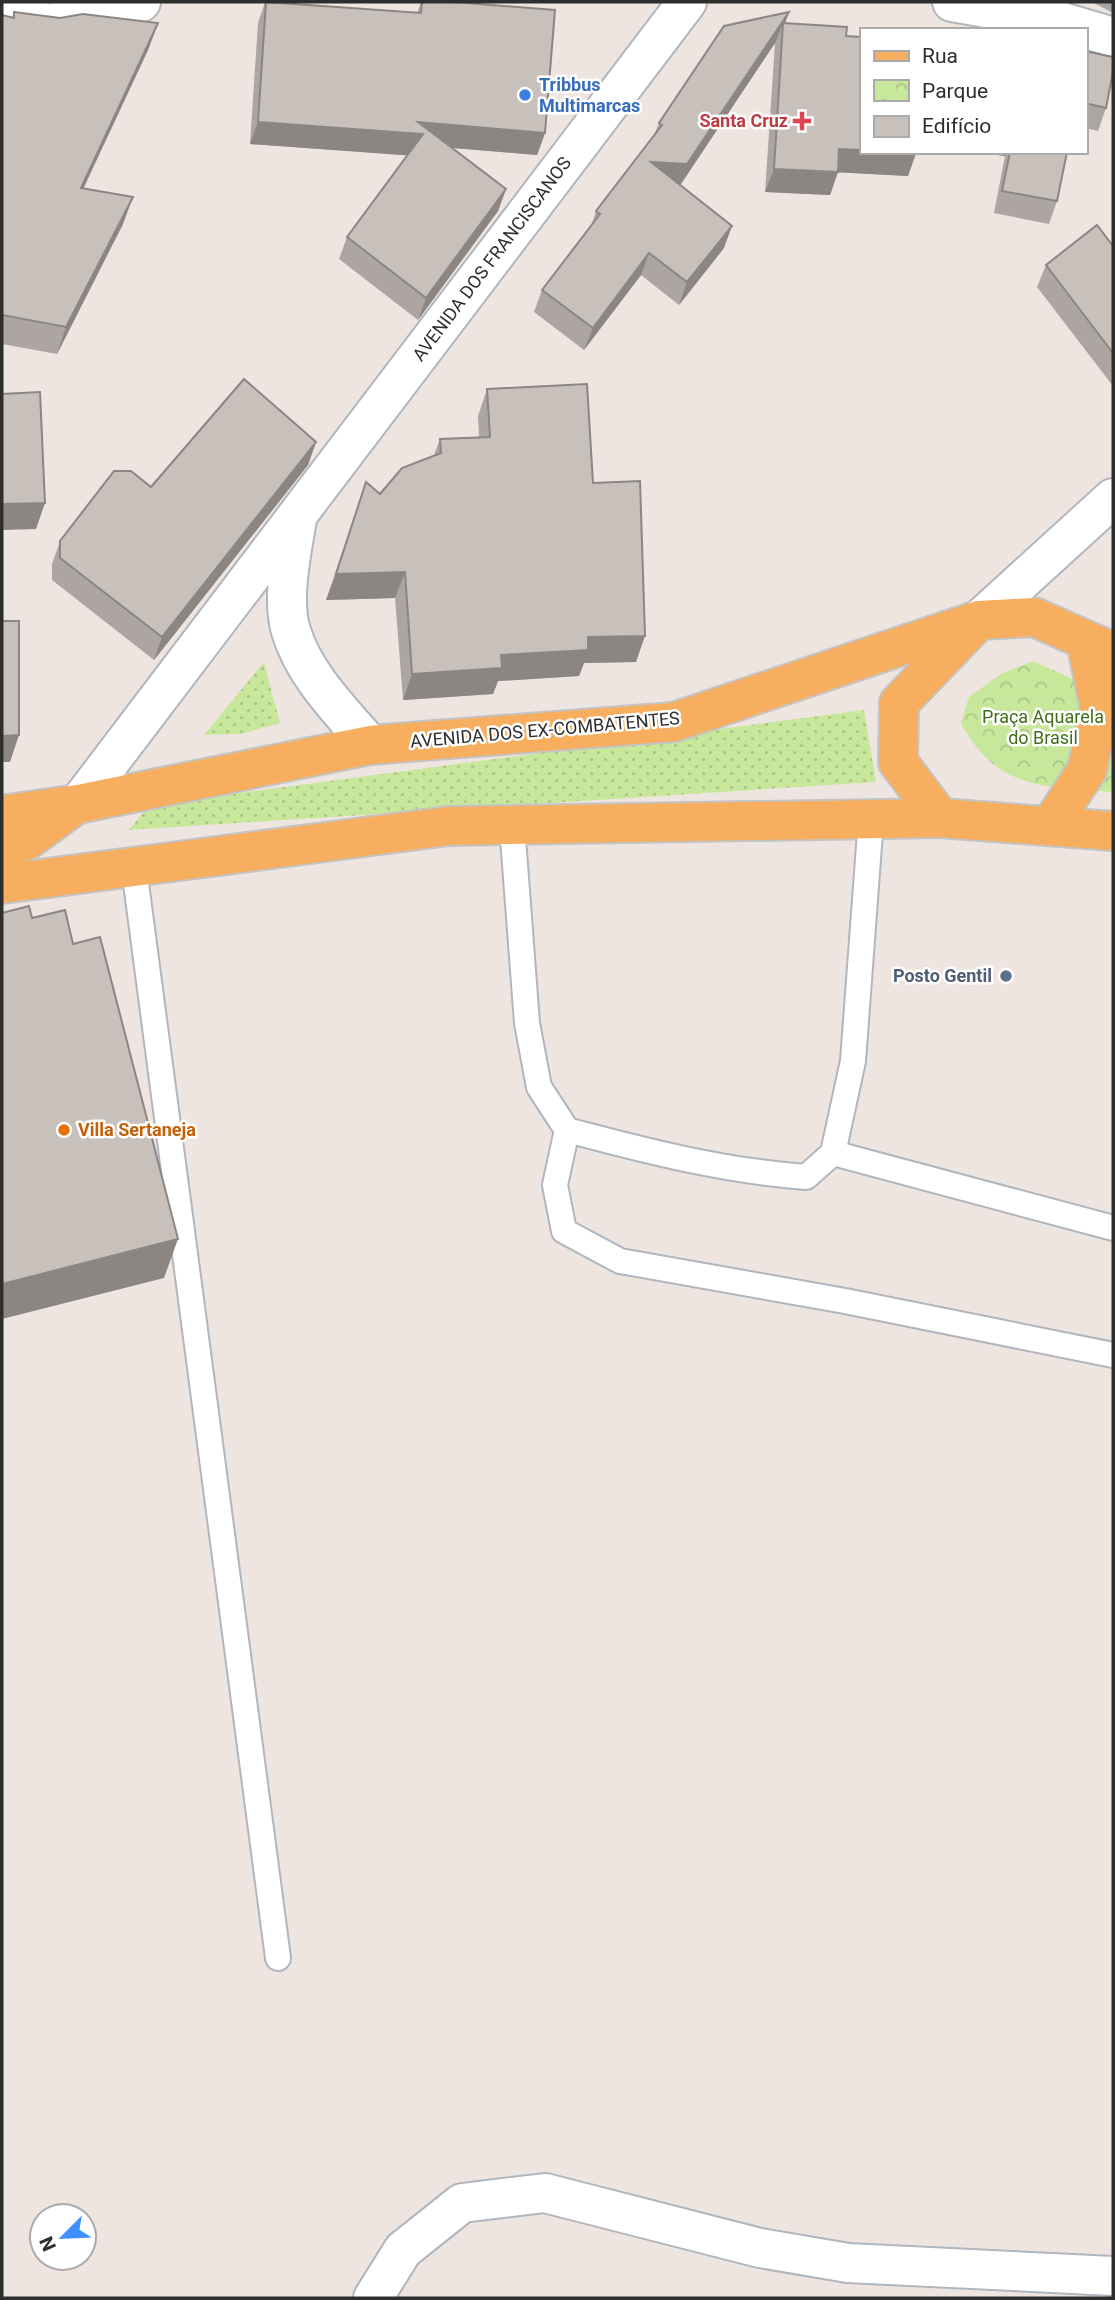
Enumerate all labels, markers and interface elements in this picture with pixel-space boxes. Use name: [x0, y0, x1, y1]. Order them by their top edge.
legend: [860, 28, 1087, 154]
text: Rua: [922, 44, 958, 68]
place label: Tribbus Multimarcas: [539, 74, 640, 116]
text: Parque: [922, 79, 988, 103]
marker: Tribbus Multimarcas: [517, 87, 533, 103]
place label: Santa Cruz: [699, 110, 788, 131]
marker: Santa Cruz: [794, 113, 810, 129]
text: Edifício: [922, 114, 991, 138]
street label: AVENIDA DOS FRANCISCANOS: [408, 152, 575, 365]
park label: Praça Aquarela do Brasil: [982, 706, 1104, 748]
street label: AVENIDA DOS EX-COMBATENTES: [409, 707, 681, 752]
place label: Posto Gentil: [893, 965, 992, 986]
marker: Posto Gentil: [998, 968, 1014, 984]
place label: Villa Sertaneja: [78, 1119, 196, 1140]
marker: Villa Sertaneja: [56, 1122, 72, 1138]
north arrow: [28, 2202, 98, 2272]
text: N: [35, 2233, 61, 2255]

